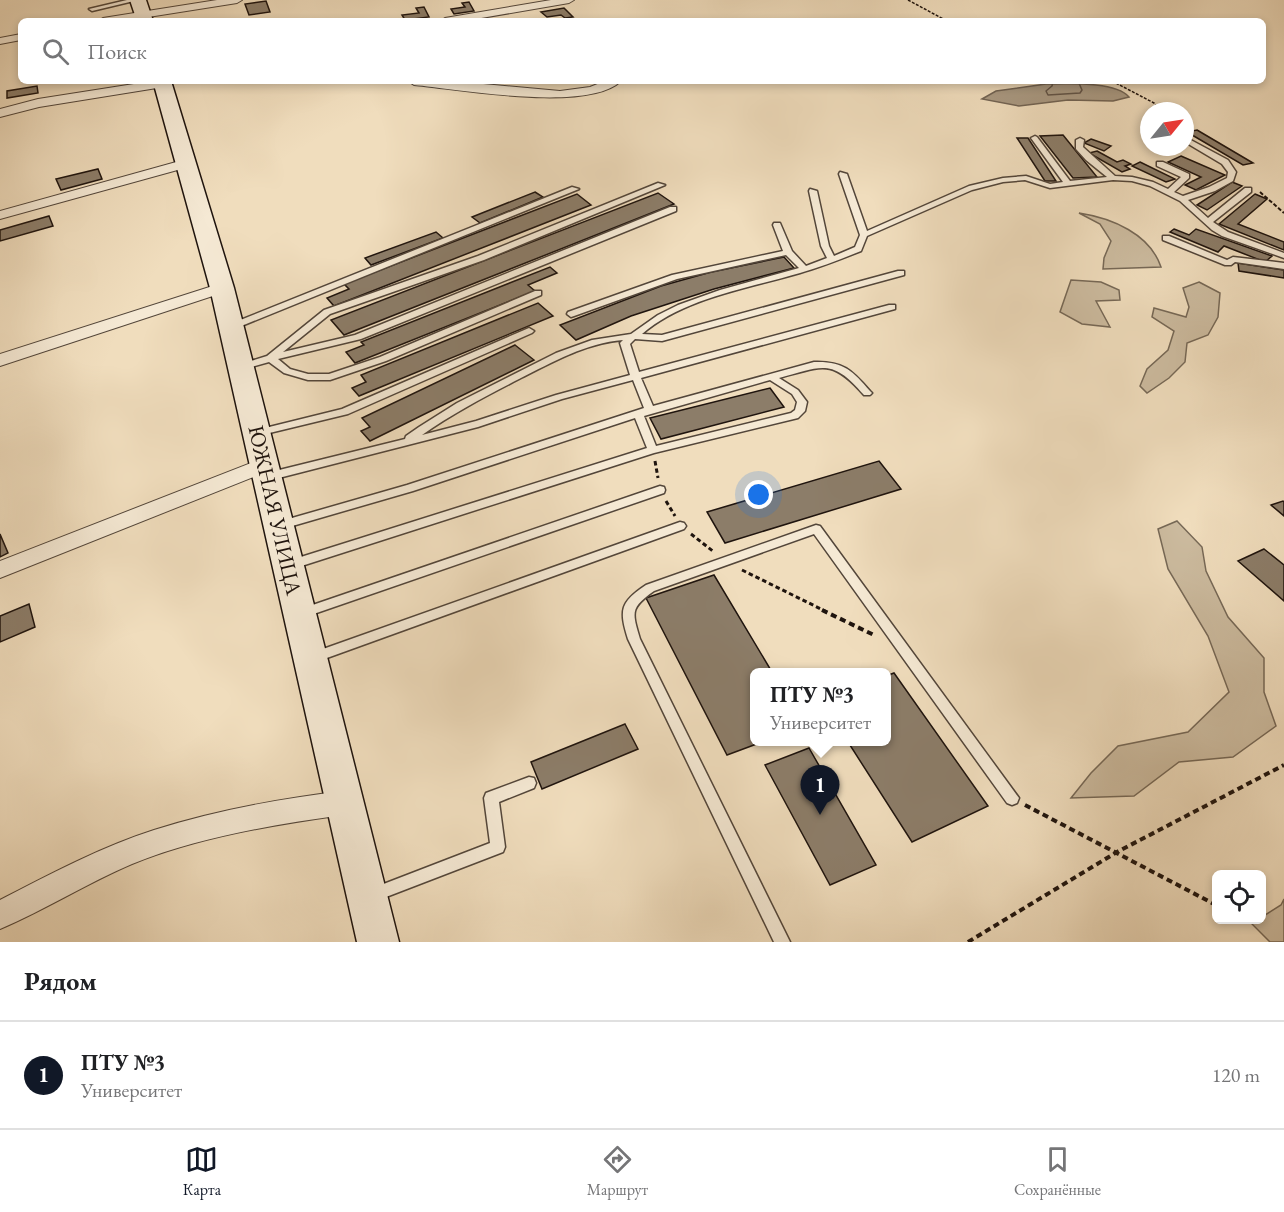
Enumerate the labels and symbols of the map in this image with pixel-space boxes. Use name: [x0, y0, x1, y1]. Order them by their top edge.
north arrow: [1140, 102, 1194, 156]
street label: ЮЖНАЯ УЛИЦА: [241, 422, 309, 599]
your location: [744, 480, 773, 509]
pin: 1: [800, 766, 840, 815]

